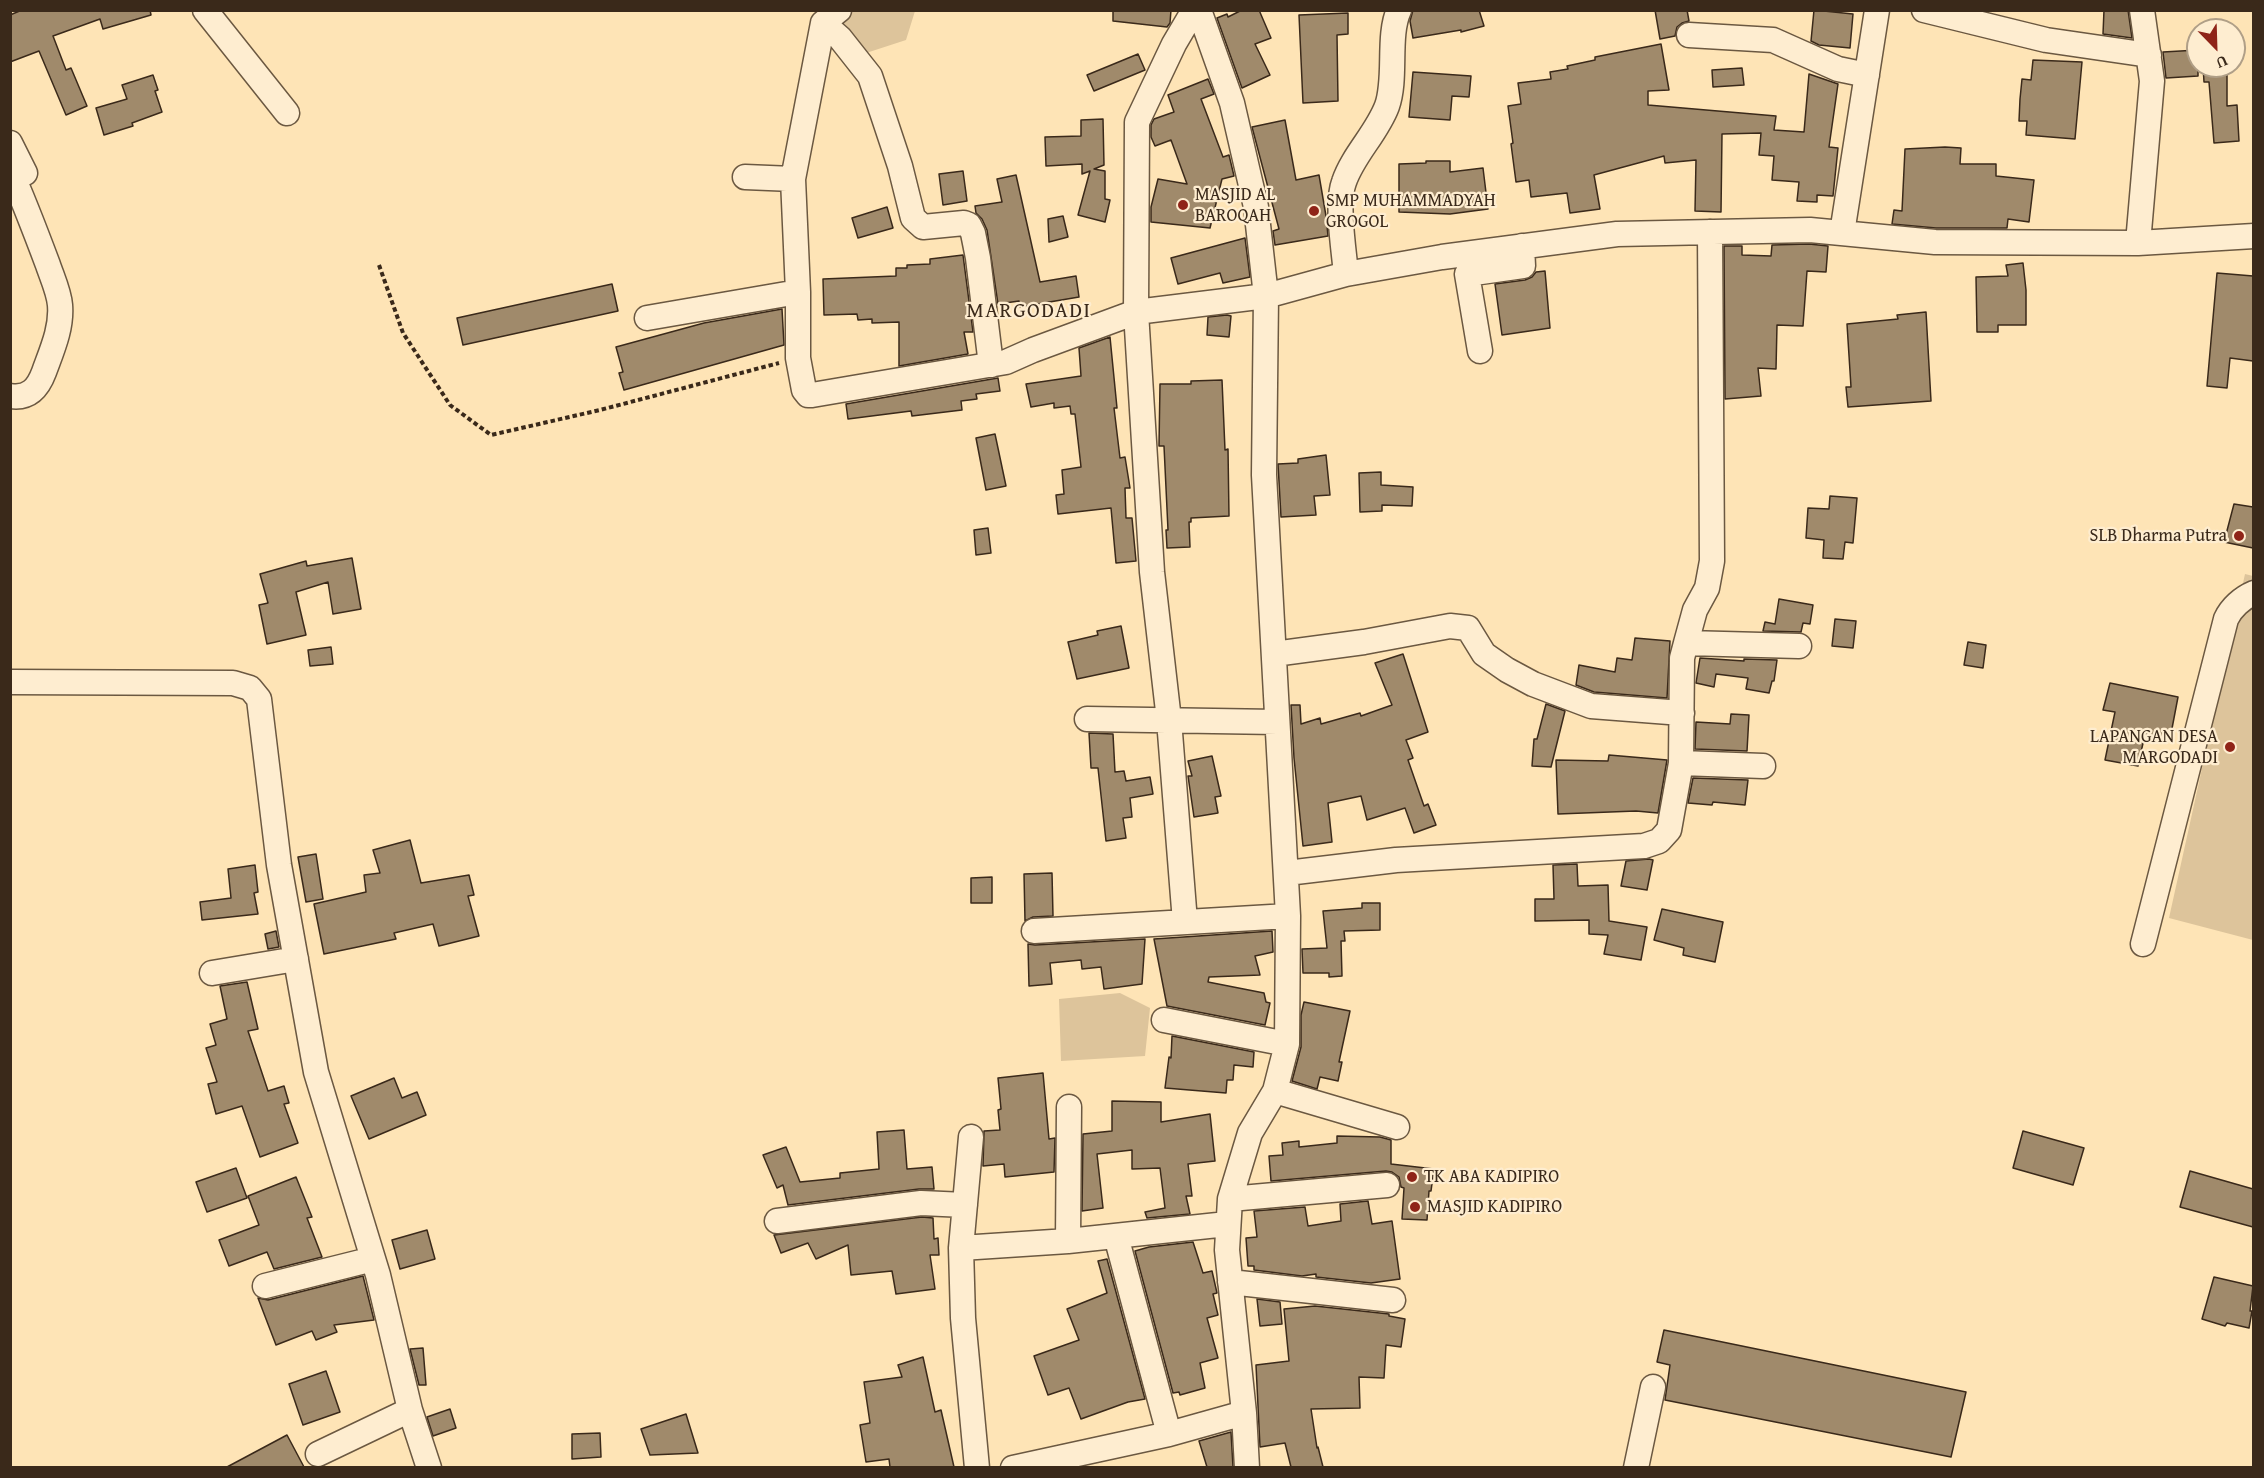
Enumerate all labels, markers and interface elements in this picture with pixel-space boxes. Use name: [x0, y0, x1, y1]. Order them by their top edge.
north arrow: [2186, 18, 2246, 78]
text: U: [2213, 50, 2232, 76]
place label: MASJID AL BAROQAH: [1195, 184, 1275, 226]
place label: SMP MUHAMMADYAH GROGOL: [1326, 190, 1496, 232]
marker: MASJID AL BAROQAH: [1176, 198, 1190, 212]
marker: SMP MUHAMMADYAH GROGOL: [1307, 204, 1321, 218]
district label: MARGODADI: [967, 299, 1091, 325]
place label: SLB Dharma Putra: [2090, 525, 2227, 547]
marker: SLB Dharma Putra: [2232, 529, 2246, 543]
place label: LAPANGAN DESA MARGODADI: [2090, 726, 2218, 768]
marker: LAPANGAN DESA MARGODADI: [2223, 740, 2237, 754]
place label: TK ABA KADIPIRO: [1424, 1166, 1559, 1188]
marker: TK ABA KADIPIRO: [1405, 1170, 1419, 1184]
place label: MASJID KADIPIRO: [1427, 1196, 1562, 1218]
marker: MASJID KADIPIRO: [1408, 1200, 1422, 1214]

